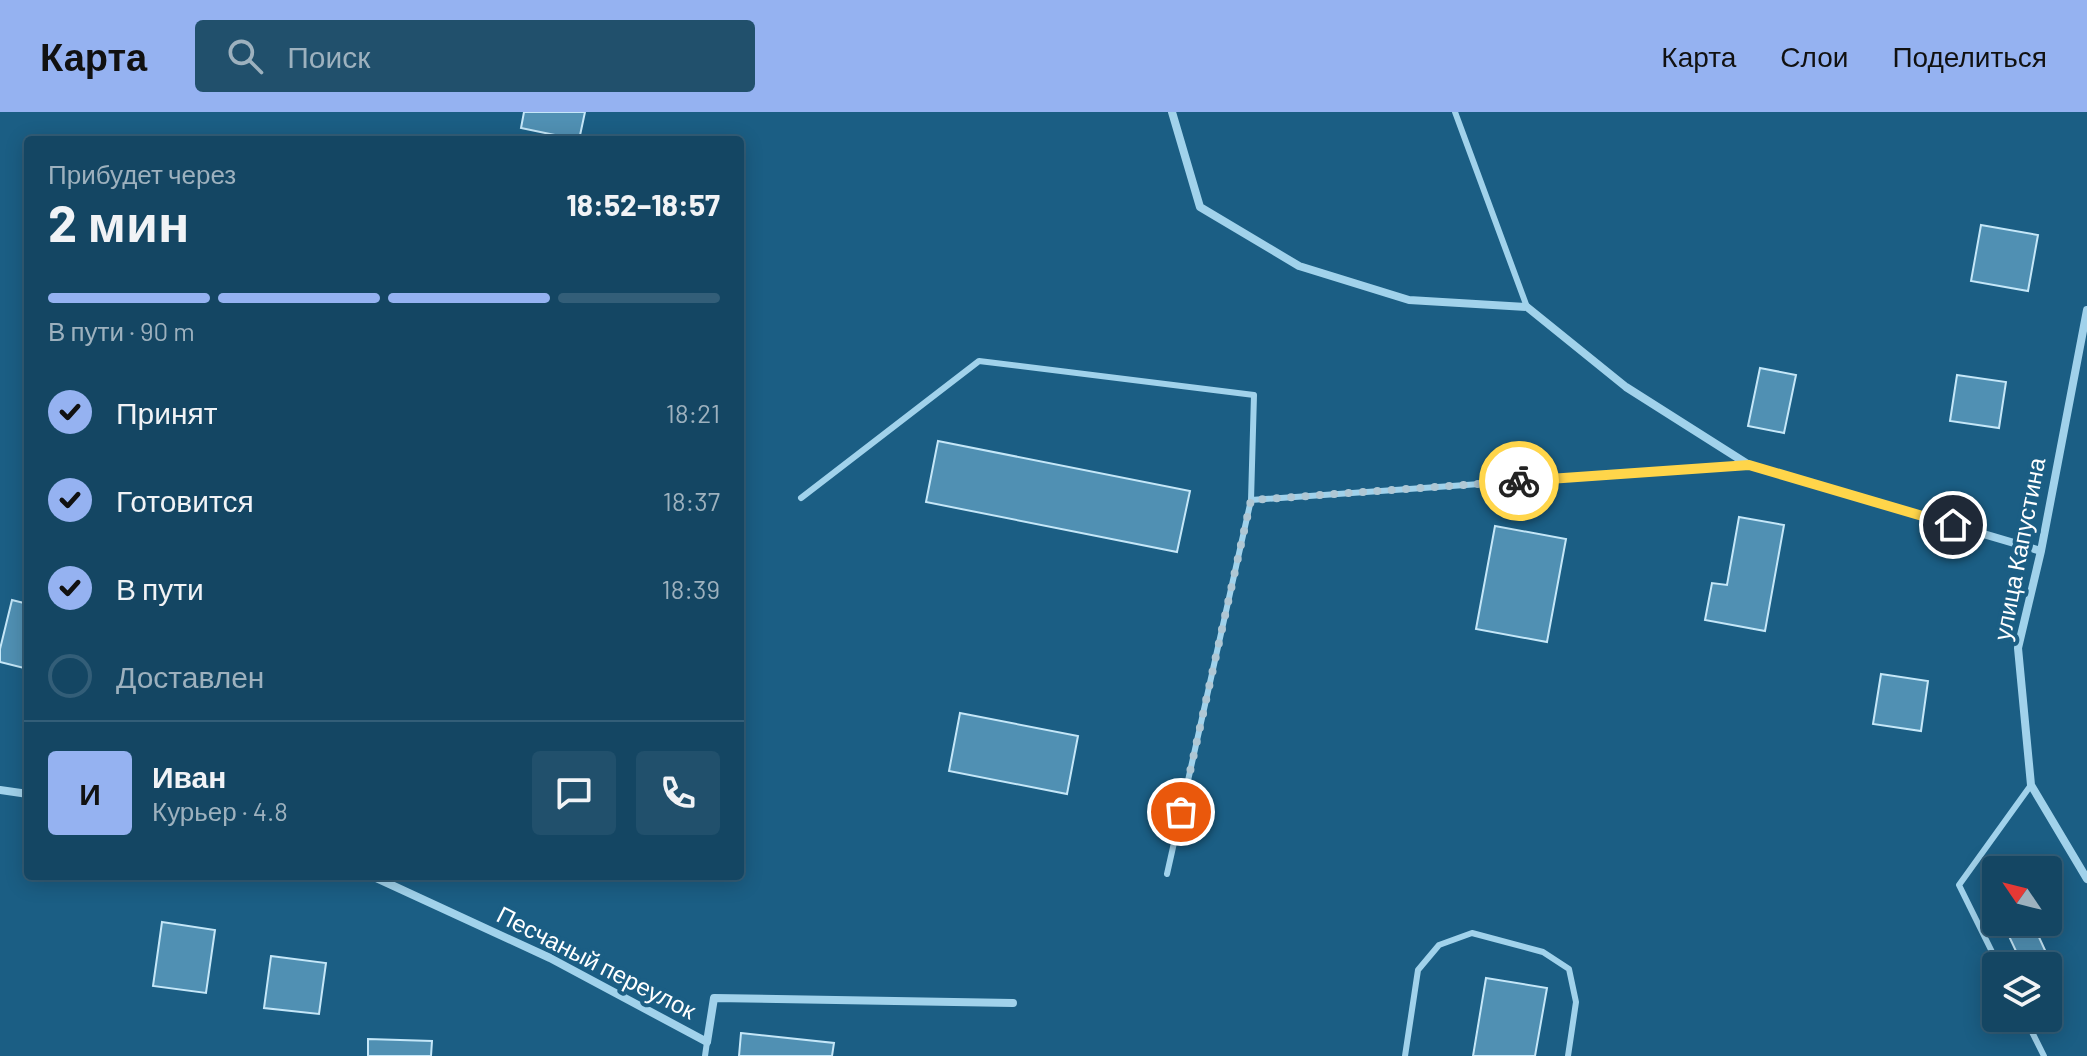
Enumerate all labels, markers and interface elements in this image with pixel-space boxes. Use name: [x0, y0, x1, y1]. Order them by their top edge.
search box: [195, 20, 755, 92]
text: Карта: [40, 33, 147, 79]
icon: search: [223, 34, 267, 78]
text: Поиск: [287, 38, 370, 74]
text: Карта: [1661, 39, 1736, 73]
text: Слои: [1780, 39, 1848, 73]
text: Поделиться: [1892, 39, 2047, 73]
text: Прибудет через: [48, 158, 236, 189]
text: 18:52–18:57: [566, 186, 720, 222]
text: 2 мин: [48, 190, 189, 252]
text: В пути · 90 m: [48, 315, 195, 346]
icon: check: [48, 390, 92, 434]
text: Принят: [116, 394, 218, 430]
text: 18:21: [666, 397, 720, 428]
courier: [1479, 441, 1559, 521]
street label: улица Капустина: [1987, 454, 2051, 643]
icon: bike: [1497, 459, 1541, 503]
icon: check: [48, 478, 92, 522]
text: Готовится: [116, 482, 254, 518]
text: 18:37: [663, 485, 720, 516]
pin: [1919, 491, 1987, 559]
icon: home: [1931, 503, 1975, 547]
icon: check: [48, 566, 92, 610]
text: В пути: [116, 570, 204, 606]
text: 18:39: [662, 573, 720, 604]
text: Доставлен: [116, 658, 264, 694]
button: chat: [532, 751, 616, 835]
button: phone: [636, 751, 720, 835]
text: Иван: [152, 758, 226, 794]
text: И: [79, 775, 101, 811]
pin: [1147, 778, 1215, 846]
icon: bag: [1159, 790, 1203, 834]
text: Курьер · 4.8: [152, 795, 288, 826]
north arrow: [1982, 856, 2062, 936]
map controls: [1982, 856, 2062, 1032]
street label: Песчаный переулок: [492, 899, 701, 1025]
button: layers: [1982, 952, 2062, 1032]

